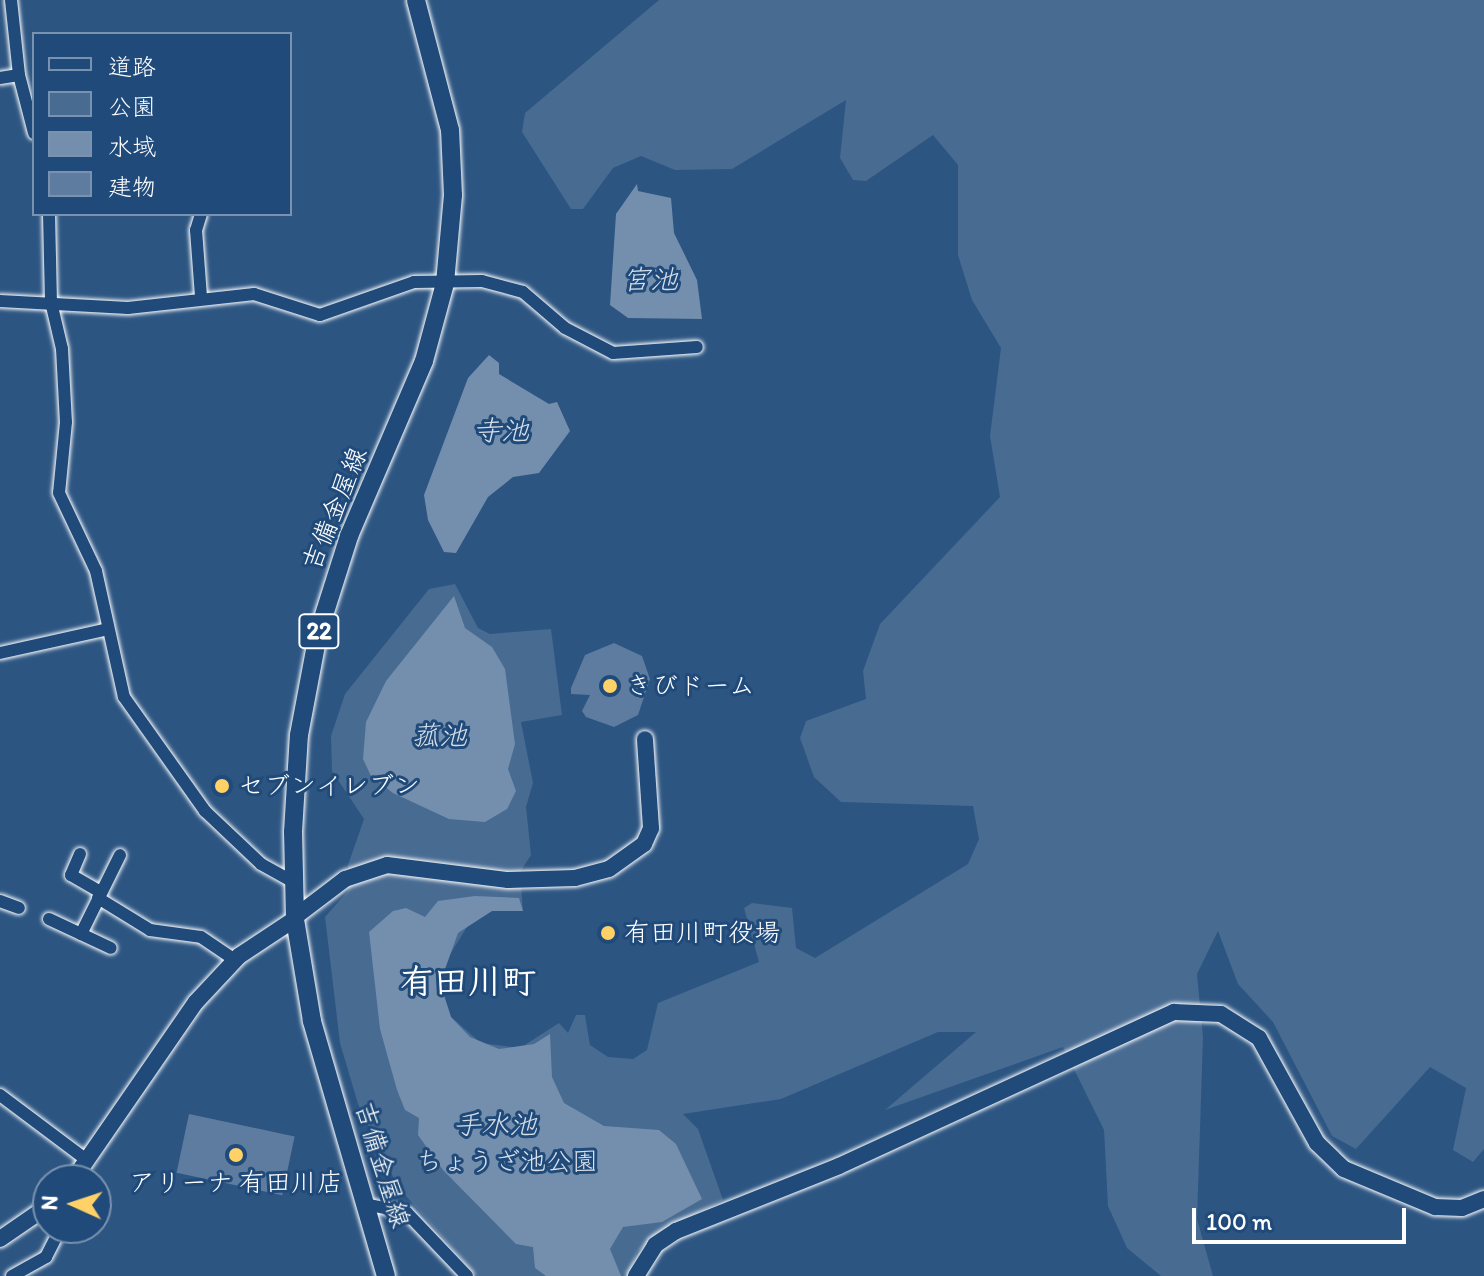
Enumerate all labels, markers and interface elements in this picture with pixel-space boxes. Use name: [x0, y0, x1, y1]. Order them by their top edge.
legend: [32, 32, 292, 216]
text: 道路: [108, 52, 156, 81]
text: 公園: [108, 92, 156, 121]
text: 水域: [108, 132, 156, 161]
text: 建物: [108, 172, 156, 201]
water label: 宮池: [622, 262, 678, 296]
water label: 寺池: [473, 413, 529, 447]
street label: 吉備金屋線: [296, 443, 374, 575]
road number: 22: [297, 611, 341, 651]
place label: きびドーム: [626, 670, 756, 702]
marker: きびドーム: [601, 677, 619, 695]
water label: 菰池: [411, 718, 467, 752]
place label: セブンイレブン: [238, 770, 420, 802]
marker: セブンイレブン: [213, 777, 231, 795]
place label: 有田川町役場: [624, 917, 780, 949]
marker: 有田川町役場: [599, 924, 617, 942]
district label: 有田川町: [400, 962, 536, 1002]
street label: 吉備金屋線: [348, 1098, 416, 1232]
water label: 手水池: [453, 1107, 537, 1141]
marker: アリーナ 有田川店: [227, 1146, 245, 1164]
park label: ちょうざ池公園: [416, 1146, 598, 1178]
north arrow: [32, 1164, 112, 1244]
place label: アリーナ 有田川店: [129, 1167, 343, 1199]
scale bar: [1196, 1192, 1410, 1242]
text: N: [36, 1195, 63, 1211]
text: 100 m: [1206, 1207, 1272, 1236]

